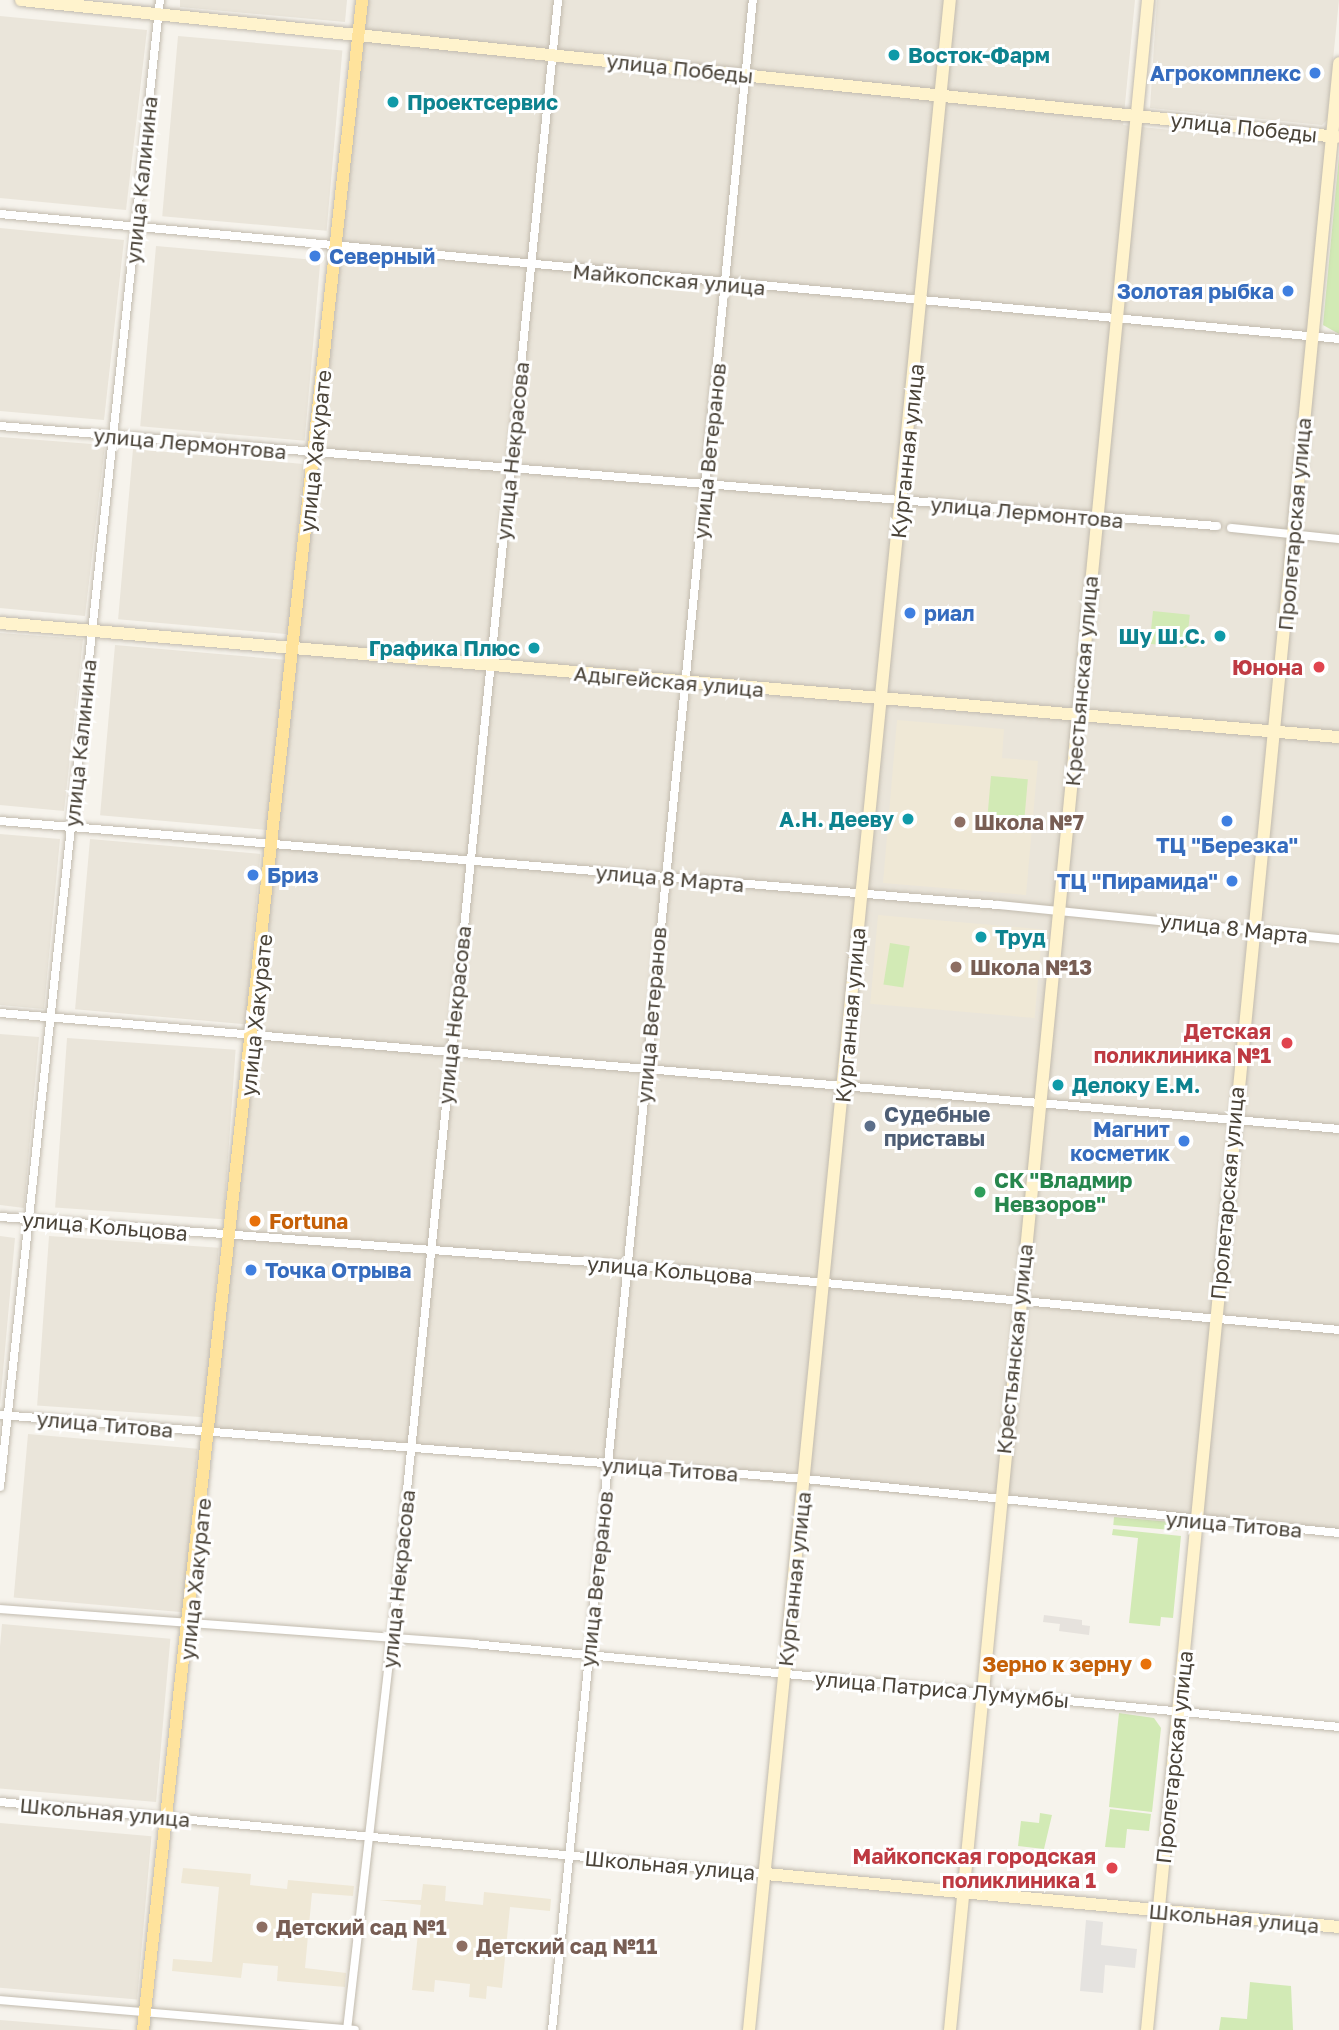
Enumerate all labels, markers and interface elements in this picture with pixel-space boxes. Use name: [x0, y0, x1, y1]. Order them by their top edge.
place label: Восток-Фарм: [908, 42, 1050, 68]
marker: Восток-Фарм: [886, 47, 902, 63]
street label: улица Победы: [605, 48, 755, 88]
place label: Агрокомплекс: [1150, 60, 1301, 86]
marker: Агрокомплекс: [1307, 65, 1323, 81]
place label: Проектсервис: [407, 89, 558, 115]
marker: Проектсервис: [385, 94, 401, 110]
street label: улица Калинина: [120, 95, 162, 265]
street label: улица Победы: [1169, 107, 1319, 147]
place label: Северный: [329, 243, 435, 269]
marker: Северный: [307, 248, 323, 264]
street label: Майкопская улица: [572, 258, 766, 300]
place label: Золотая рыбка: [1117, 278, 1274, 304]
marker: Золотая рыбка: [1280, 283, 1296, 299]
street label: улица Некрасова: [490, 360, 534, 542]
street label: улица Ветеранов: [687, 362, 731, 540]
street label: Курганная улица: [885, 362, 929, 540]
street label: улица Хакурате: [294, 369, 336, 533]
street label: Пролетарская улица: [1272, 416, 1316, 632]
street label: улица Лермонтова: [92, 422, 288, 464]
street label: улица Лермонтова: [929, 491, 1125, 533]
street label: Крестьянская улица: [1059, 575, 1103, 787]
place label: риал: [924, 600, 974, 626]
marker: риал: [902, 605, 918, 621]
place label: Шу Ш.С.: [1119, 623, 1206, 649]
marker: Шу Ш.С.: [1212, 628, 1228, 644]
place label: Графика Плюс: [369, 635, 520, 661]
marker: Графика Плюс: [526, 640, 542, 656]
place label: Юнона: [1232, 654, 1303, 680]
marker: Юнона: [1309, 657, 1329, 677]
street label: улица Калинина: [59, 658, 101, 828]
street label: Адыгейская улица: [573, 660, 765, 702]
place label: А.Н. Дееву: [779, 806, 894, 832]
place label: Школа №7: [974, 809, 1084, 835]
marker: А.Н. Дееву: [900, 811, 916, 827]
marker: ТЦ "Березка": [1219, 813, 1235, 829]
marker: Школа №7: [952, 814, 968, 830]
place label: ТЦ "Березка": [1156, 832, 1298, 858]
street label: улица 8 Марта: [595, 859, 745, 897]
place label: Бриз: [267, 862, 319, 888]
marker: Бриз: [245, 867, 261, 883]
place label: ТЦ "Пирамида": [1057, 868, 1218, 894]
marker: ТЦ "Пирамида": [1224, 873, 1240, 889]
street label: улица 8 Марта: [1158, 908, 1310, 948]
street label: улица Некрасова: [432, 924, 476, 1106]
place label: Труд: [995, 924, 1046, 950]
street label: улица Ветеранов: [631, 926, 671, 1104]
street label: Курганная улица: [830, 926, 870, 1104]
marker: Труд: [973, 929, 989, 945]
street label: улица Хакурате: [235, 933, 277, 1097]
place label: Школа №13: [970, 954, 1092, 980]
marker: Школа №13: [948, 959, 964, 975]
place label: Детская поликлиника №1: [1094, 1018, 1271, 1068]
marker: Детская поликлиника №1: [1277, 1033, 1297, 1053]
place label: Делоку Е.М.: [1072, 1072, 1201, 1098]
marker: Делоку Е.М.: [1050, 1077, 1066, 1093]
street label: Пролетарская улица: [1205, 1085, 1249, 1301]
place label: Судебные приставы: [884, 1101, 990, 1151]
place label: Магнит косметик: [1070, 1116, 1170, 1166]
marker: Судебные приставы: [862, 1118, 878, 1134]
marker: Магнит косметик: [1176, 1133, 1192, 1149]
place label: СК "Владмир Невзоров": [994, 1167, 1133, 1217]
marker: СК "Владмир Невзоров": [972, 1184, 988, 1200]
street label: улица Кольцова: [21, 1206, 189, 1246]
place label: Fortuna: [269, 1208, 348, 1234]
marker: Fortuna: [247, 1213, 263, 1229]
street label: Крестьянская улица: [990, 1243, 1038, 1455]
street label: улица Кольцова: [586, 1250, 754, 1290]
place label: Точка Отрыва: [265, 1257, 411, 1283]
marker: Точка Отрыва: [243, 1262, 259, 1278]
street label: улица Титова: [36, 1405, 174, 1443]
street label: улица Титова: [601, 1452, 739, 1486]
street label: улица Некрасова: [376, 1488, 420, 1670]
street label: улица Ветеранов: [574, 1490, 618, 1668]
street label: Курганная улица: [772, 1490, 816, 1668]
street label: улица Хакурате: [174, 1497, 216, 1661]
street label: улица Титова: [1165, 1505, 1303, 1543]
street label: Пролетарская улица: [1150, 1649, 1198, 1865]
place label: Зерно к зерну: [982, 1651, 1132, 1677]
marker: Зерно к зерну: [1138, 1656, 1154, 1672]
street label: улица Патриса Лумумбы: [814, 1665, 1070, 1713]
street label: Школьная улица: [19, 1792, 191, 1832]
place label: Майкопская городская поликлиника 1: [853, 1843, 1096, 1893]
street label: Школьная улица: [584, 1845, 756, 1885]
marker: Майкопская городская поликлиника 1: [1102, 1858, 1122, 1878]
street label: Школьная улица: [1148, 1898, 1320, 1938]
place label: Детский сад №1: [276, 1914, 447, 1940]
marker: Детский сад №1: [254, 1919, 270, 1935]
place label: Детский сад №11: [476, 1933, 657, 1959]
marker: Детский сад №11: [454, 1938, 470, 1954]

